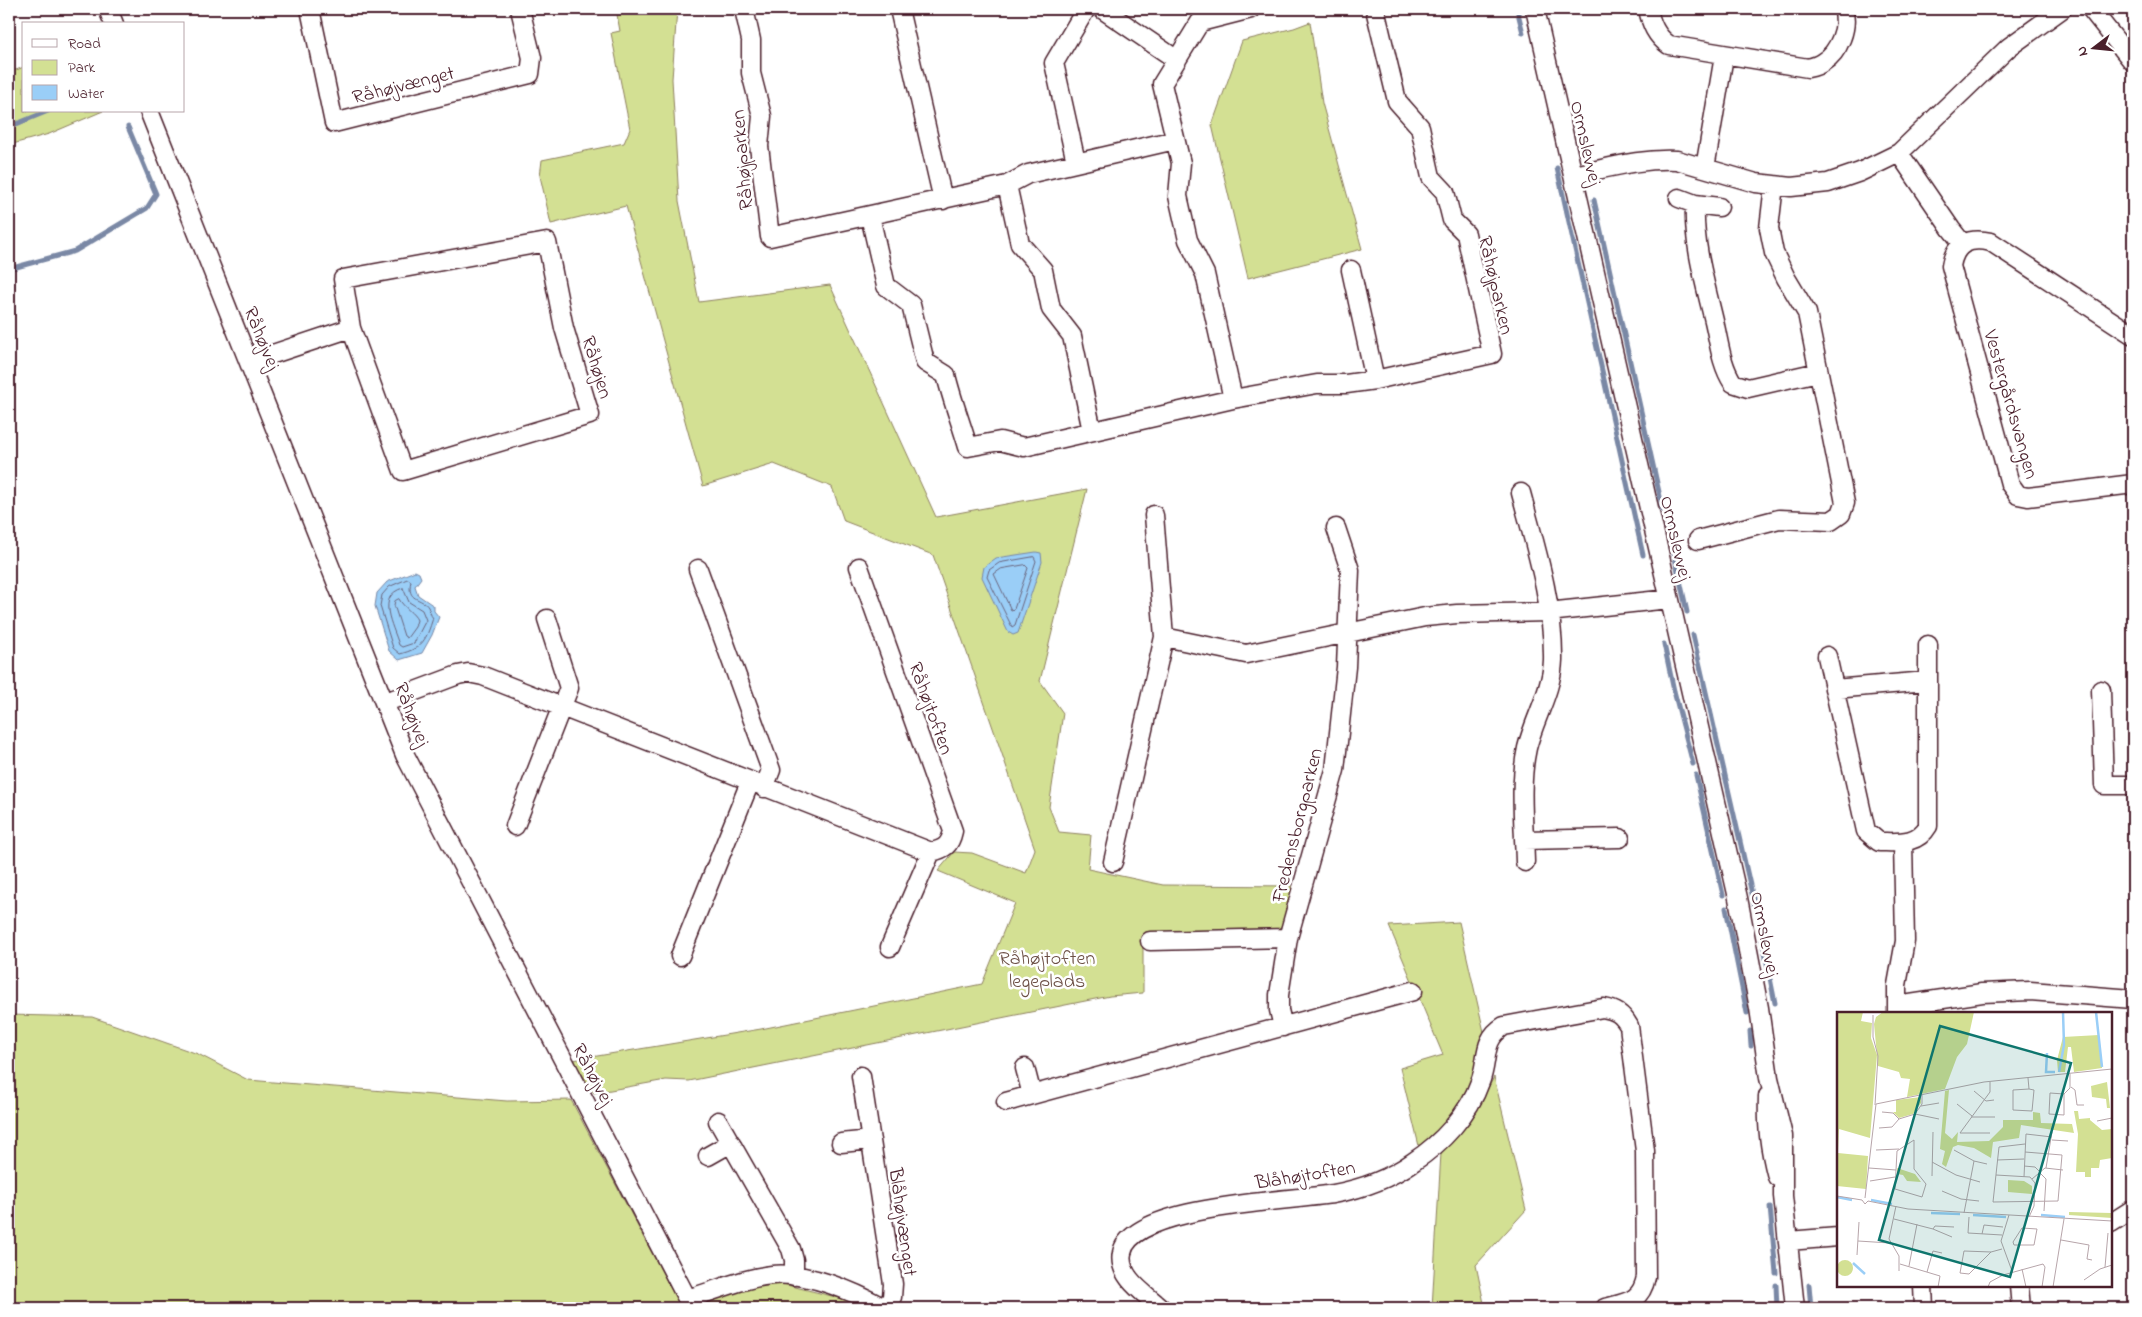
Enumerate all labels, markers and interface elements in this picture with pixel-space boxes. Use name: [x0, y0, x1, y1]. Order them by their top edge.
legend: [22, 22, 185, 112]
north arrow: [2070, 22, 2120, 72]
text: Road: [68, 33, 101, 55]
text: N: [2072, 44, 2094, 59]
text: Park: [68, 57, 96, 79]
street label: Råhøjvænget: [349, 60, 458, 114]
text: Water: [68, 83, 104, 105]
street label: Ormslevvej: [1561, 98, 1609, 190]
street label: Råhøjparken: [725, 108, 762, 211]
street label: Råhøjparken: [1469, 233, 1520, 338]
street label: Råhøjvej: [235, 303, 287, 376]
street label: Vestergårdsvangen: [1973, 326, 2045, 483]
street label: Råhøjen: [572, 333, 619, 403]
street label: Ormslevvej: [1651, 493, 1699, 585]
street label: Råhøjtoften: [900, 659, 960, 759]
street label: Råhøjvej: [385, 679, 437, 752]
street label: Fredensborgparken: [1265, 745, 1333, 907]
street label: Ormslevvej: [1741, 889, 1786, 981]
park label: Råhøjtoften legeplads: [999, 945, 1095, 998]
inset map: [1837, 1012, 2112, 1287]
street label: Råhøjvej: [563, 1039, 621, 1112]
street label: Blåhøjtoften: [1252, 1154, 1358, 1199]
street label: Blåhøjvænget: [878, 1165, 924, 1279]

